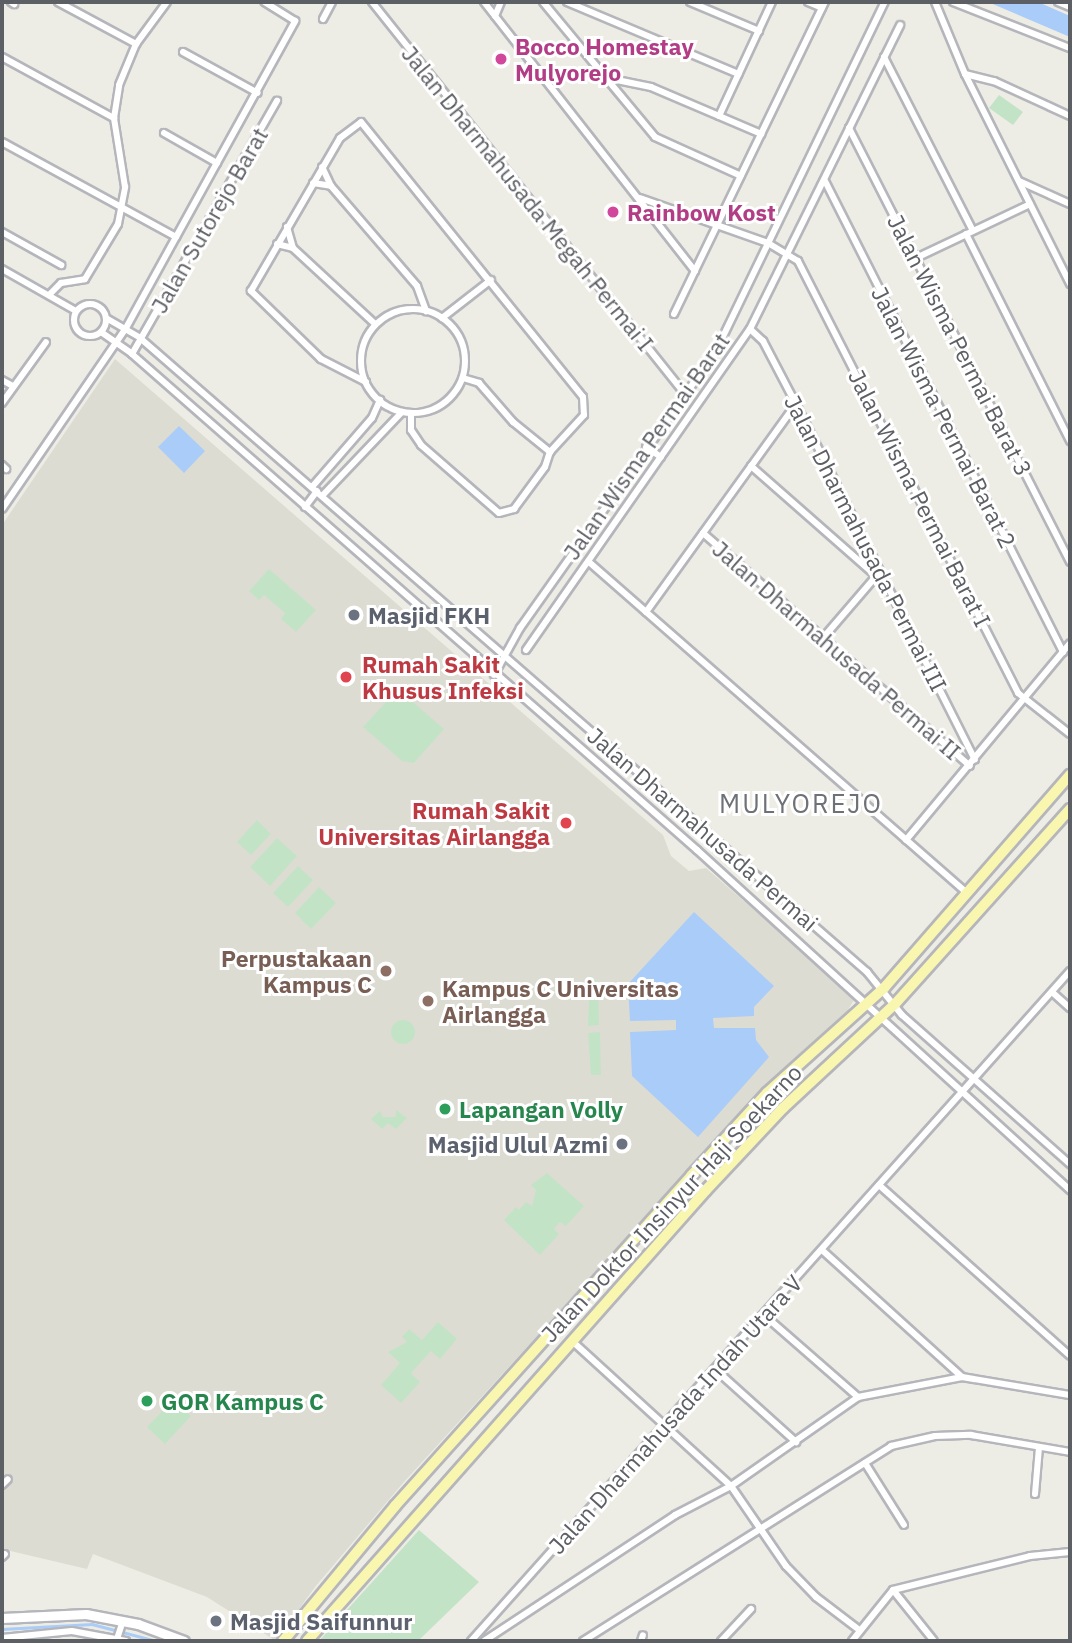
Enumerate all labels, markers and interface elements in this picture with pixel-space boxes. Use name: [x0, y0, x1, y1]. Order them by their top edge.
place label: Bocco Homestay Mulyorejo: [515, 32, 694, 86]
street label: Jalan Dharmahusada Megah Permai I: [396, 40, 660, 356]
marker: Bocco Homestay Mulyorejo: [493, 51, 509, 67]
street label: Jalan Sutorejo Barat: [145, 122, 273, 318]
place label: Rainbow Kost: [627, 198, 776, 226]
marker: Rainbow Kost: [605, 204, 621, 220]
street label: Jalan Wisma Permai Barat 3: [882, 210, 1038, 480]
street label: Jalan Wisma Permai Barat 2: [866, 282, 1022, 552]
street label: Jalan Wisma Permai Barat: [557, 327, 735, 565]
street label: Jalan Wisma Permai Barat I: [843, 365, 997, 631]
street label: Jalan Dharmahusada Permai III: [779, 390, 953, 696]
street label: Jalan Dharmahusada Permai II: [707, 535, 967, 765]
place label: Masjid FKH: [368, 601, 490, 629]
marker: Masjid FKH: [346, 607, 362, 623]
place label: Rumah Sakit Khusus Infeksi: [362, 650, 524, 704]
marker: Rumah Sakit Khusus Infeksi: [336, 667, 356, 687]
street label: Jalan Dharmahusada Permai: [582, 722, 824, 936]
district label: MULYOREJO: [720, 788, 882, 820]
place label: Rumah Sakit Universitas Airlangga: [318, 796, 550, 850]
marker: Rumah Sakit Universitas Airlangga: [556, 813, 576, 833]
place label: Perpustakaan Kampus C: [221, 944, 372, 998]
marker: Perpustakaan Kampus C: [378, 963, 394, 979]
place label: Kampus C Universitas Airlangga: [442, 974, 679, 1028]
marker: Kampus C Universitas Airlangga: [420, 993, 436, 1009]
street label: Jalan Doktor Insinyur Haji Soekarno: [535, 1058, 807, 1348]
place label: Lapangan Volly: [459, 1095, 623, 1123]
marker: Lapangan Volly: [437, 1101, 453, 1117]
place label: Masjid Ulul Azmi: [428, 1130, 608, 1158]
marker: Masjid Ulul Azmi: [614, 1136, 630, 1152]
street label: Jalan Dharmahusada Indah Utara V: [542, 1269, 808, 1559]
place label: GOR Kampus C: [161, 1387, 324, 1415]
marker: GOR Kampus C: [139, 1393, 155, 1409]
place label: Masjid Saifunnur: [230, 1607, 413, 1635]
marker: Masjid Saifunnur: [208, 1613, 224, 1629]

